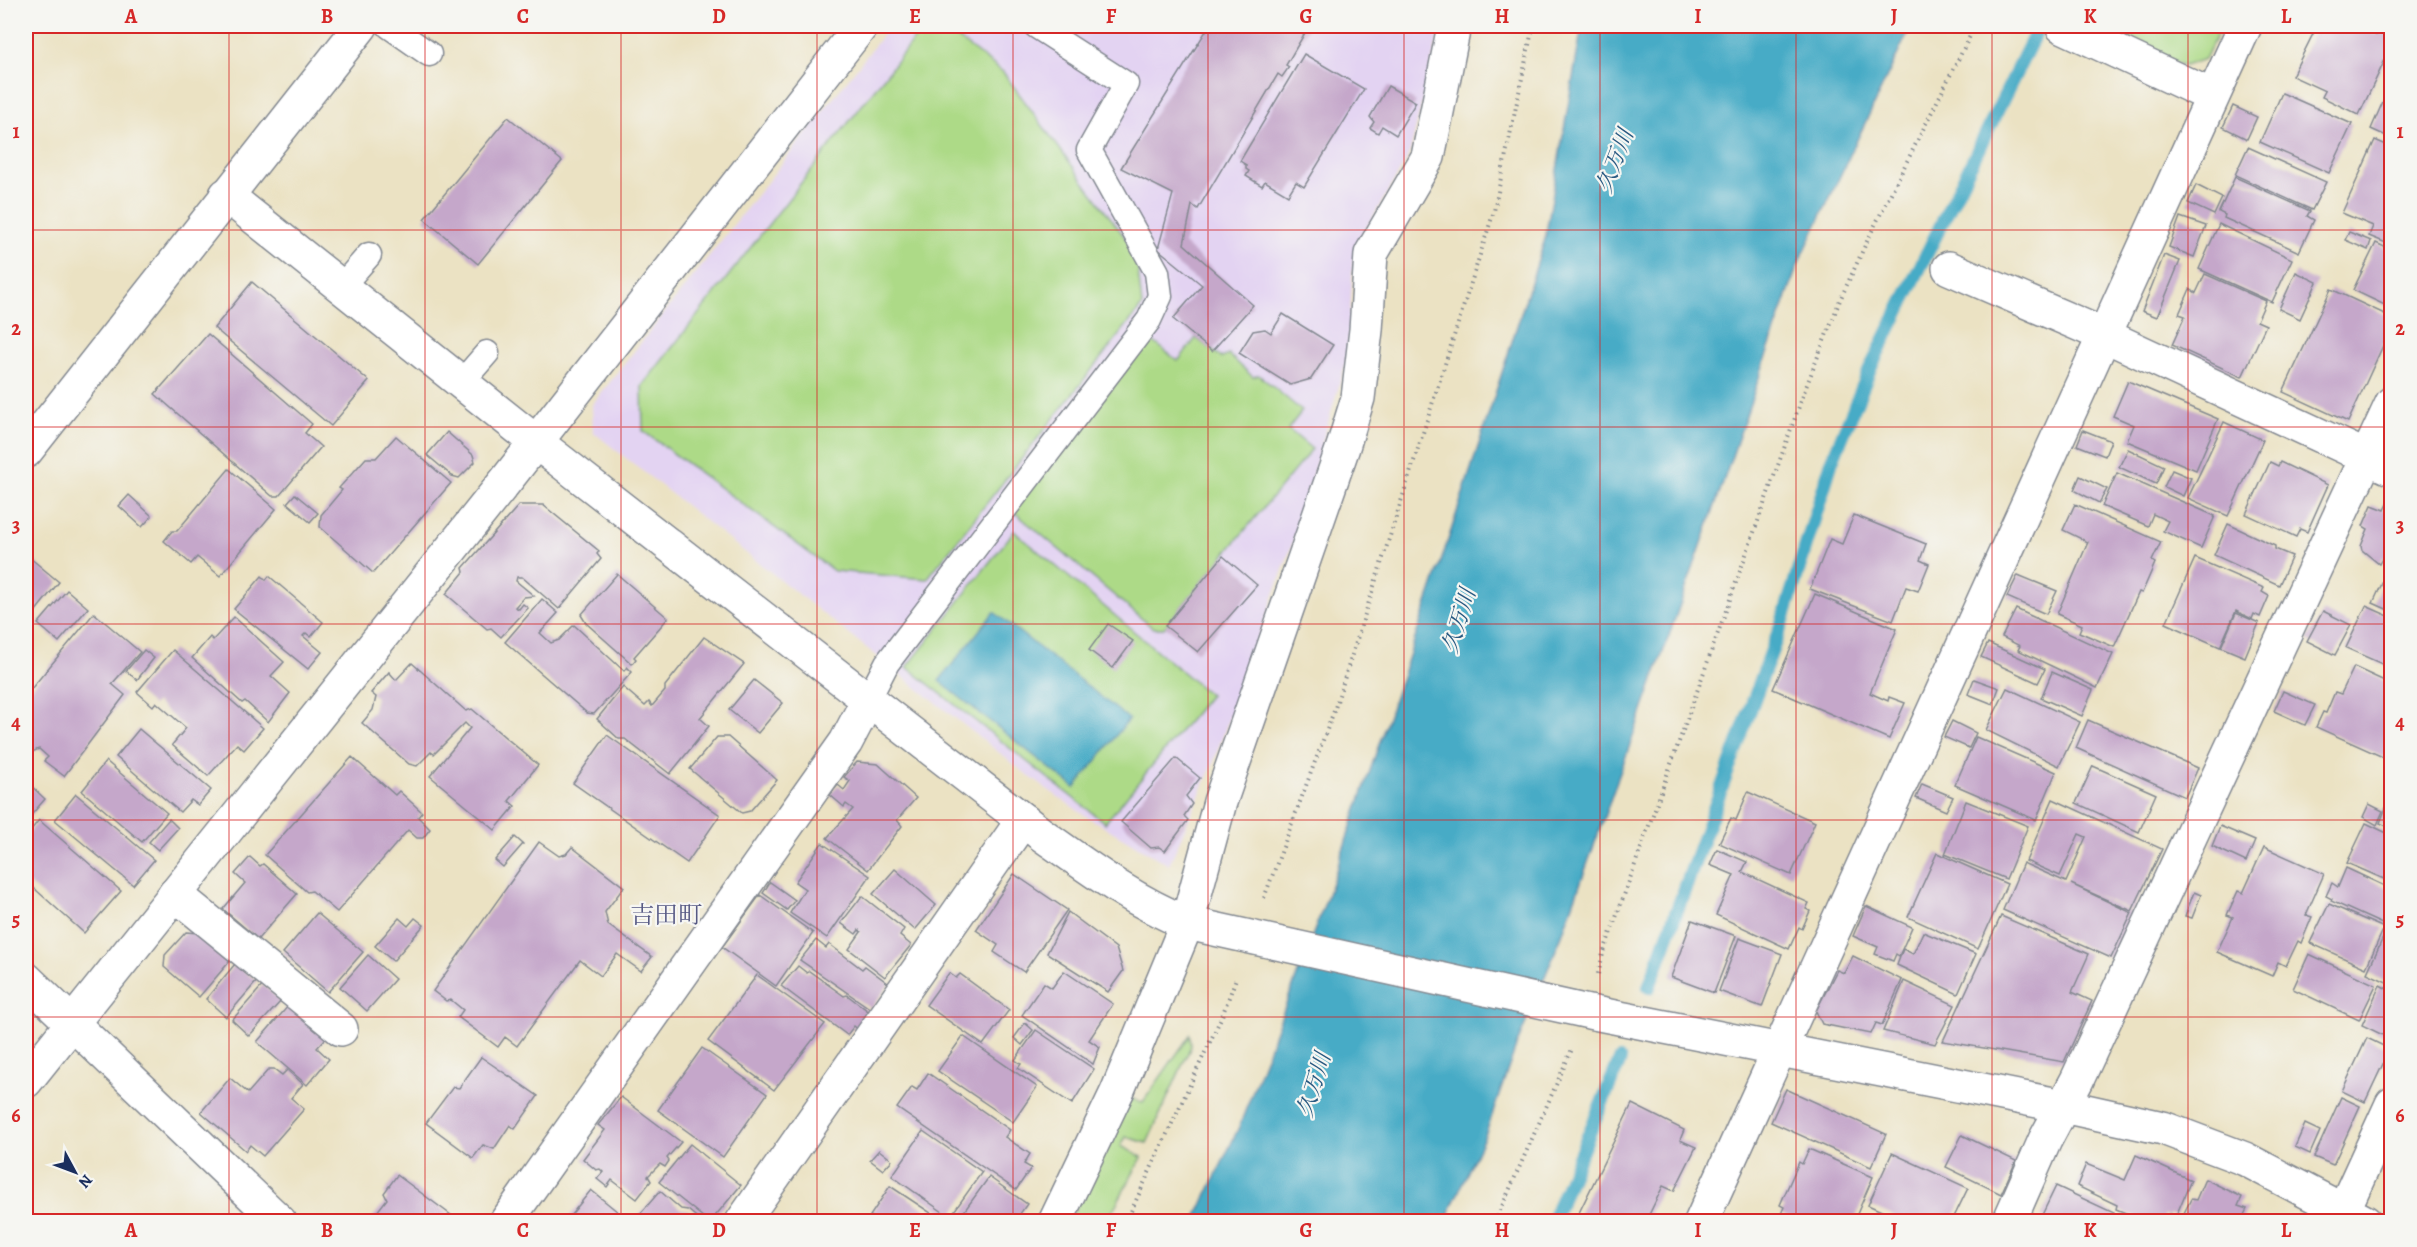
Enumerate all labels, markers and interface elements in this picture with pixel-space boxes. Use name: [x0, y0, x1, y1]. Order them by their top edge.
text: A: [124, 3, 138, 30]
text: B: [321, 3, 333, 30]
text: C: [517, 3, 529, 30]
text: D: [712, 3, 726, 30]
text: E: [909, 3, 921, 30]
text: F: [1106, 3, 1117, 30]
text: G: [1299, 3, 1313, 30]
text: H: [1495, 3, 1510, 30]
text: I: [1694, 3, 1702, 30]
text: J: [1891, 3, 1898, 30]
text: K: [2083, 3, 2097, 30]
text: L: [2281, 3, 2292, 30]
text: 1: [12, 118, 20, 145]
text: 1: [2396, 118, 2404, 145]
water label: 久万川: [1589, 123, 1642, 197]
text: 2: [11, 315, 21, 342]
text: 2: [2395, 315, 2405, 342]
text: 3: [12, 512, 20, 539]
text: 3: [2396, 512, 2404, 539]
water label: 久万川: [1435, 583, 1484, 657]
text: 4: [11, 709, 21, 736]
text: 4: [2395, 709, 2405, 736]
district label: 吉田町: [630, 899, 702, 931]
text: 5: [12, 906, 20, 933]
text: 5: [2396, 906, 2404, 933]
water label: 久万川: [1290, 1047, 1339, 1121]
text: 6: [11, 1102, 21, 1129]
text: 6: [2395, 1102, 2405, 1129]
north arrow: [45, 1142, 105, 1202]
text: N: [73, 1170, 98, 1193]
text: A: [124, 1217, 138, 1244]
text: B: [321, 1217, 333, 1244]
text: C: [517, 1217, 529, 1244]
text: D: [712, 1217, 726, 1244]
text: E: [909, 1217, 921, 1244]
text: F: [1106, 1217, 1117, 1244]
text: G: [1299, 1217, 1313, 1244]
text: H: [1495, 1217, 1510, 1244]
text: I: [1694, 1217, 1702, 1244]
text: J: [1891, 1217, 1898, 1244]
text: K: [2083, 1217, 2097, 1244]
text: L: [2281, 1217, 2292, 1244]

